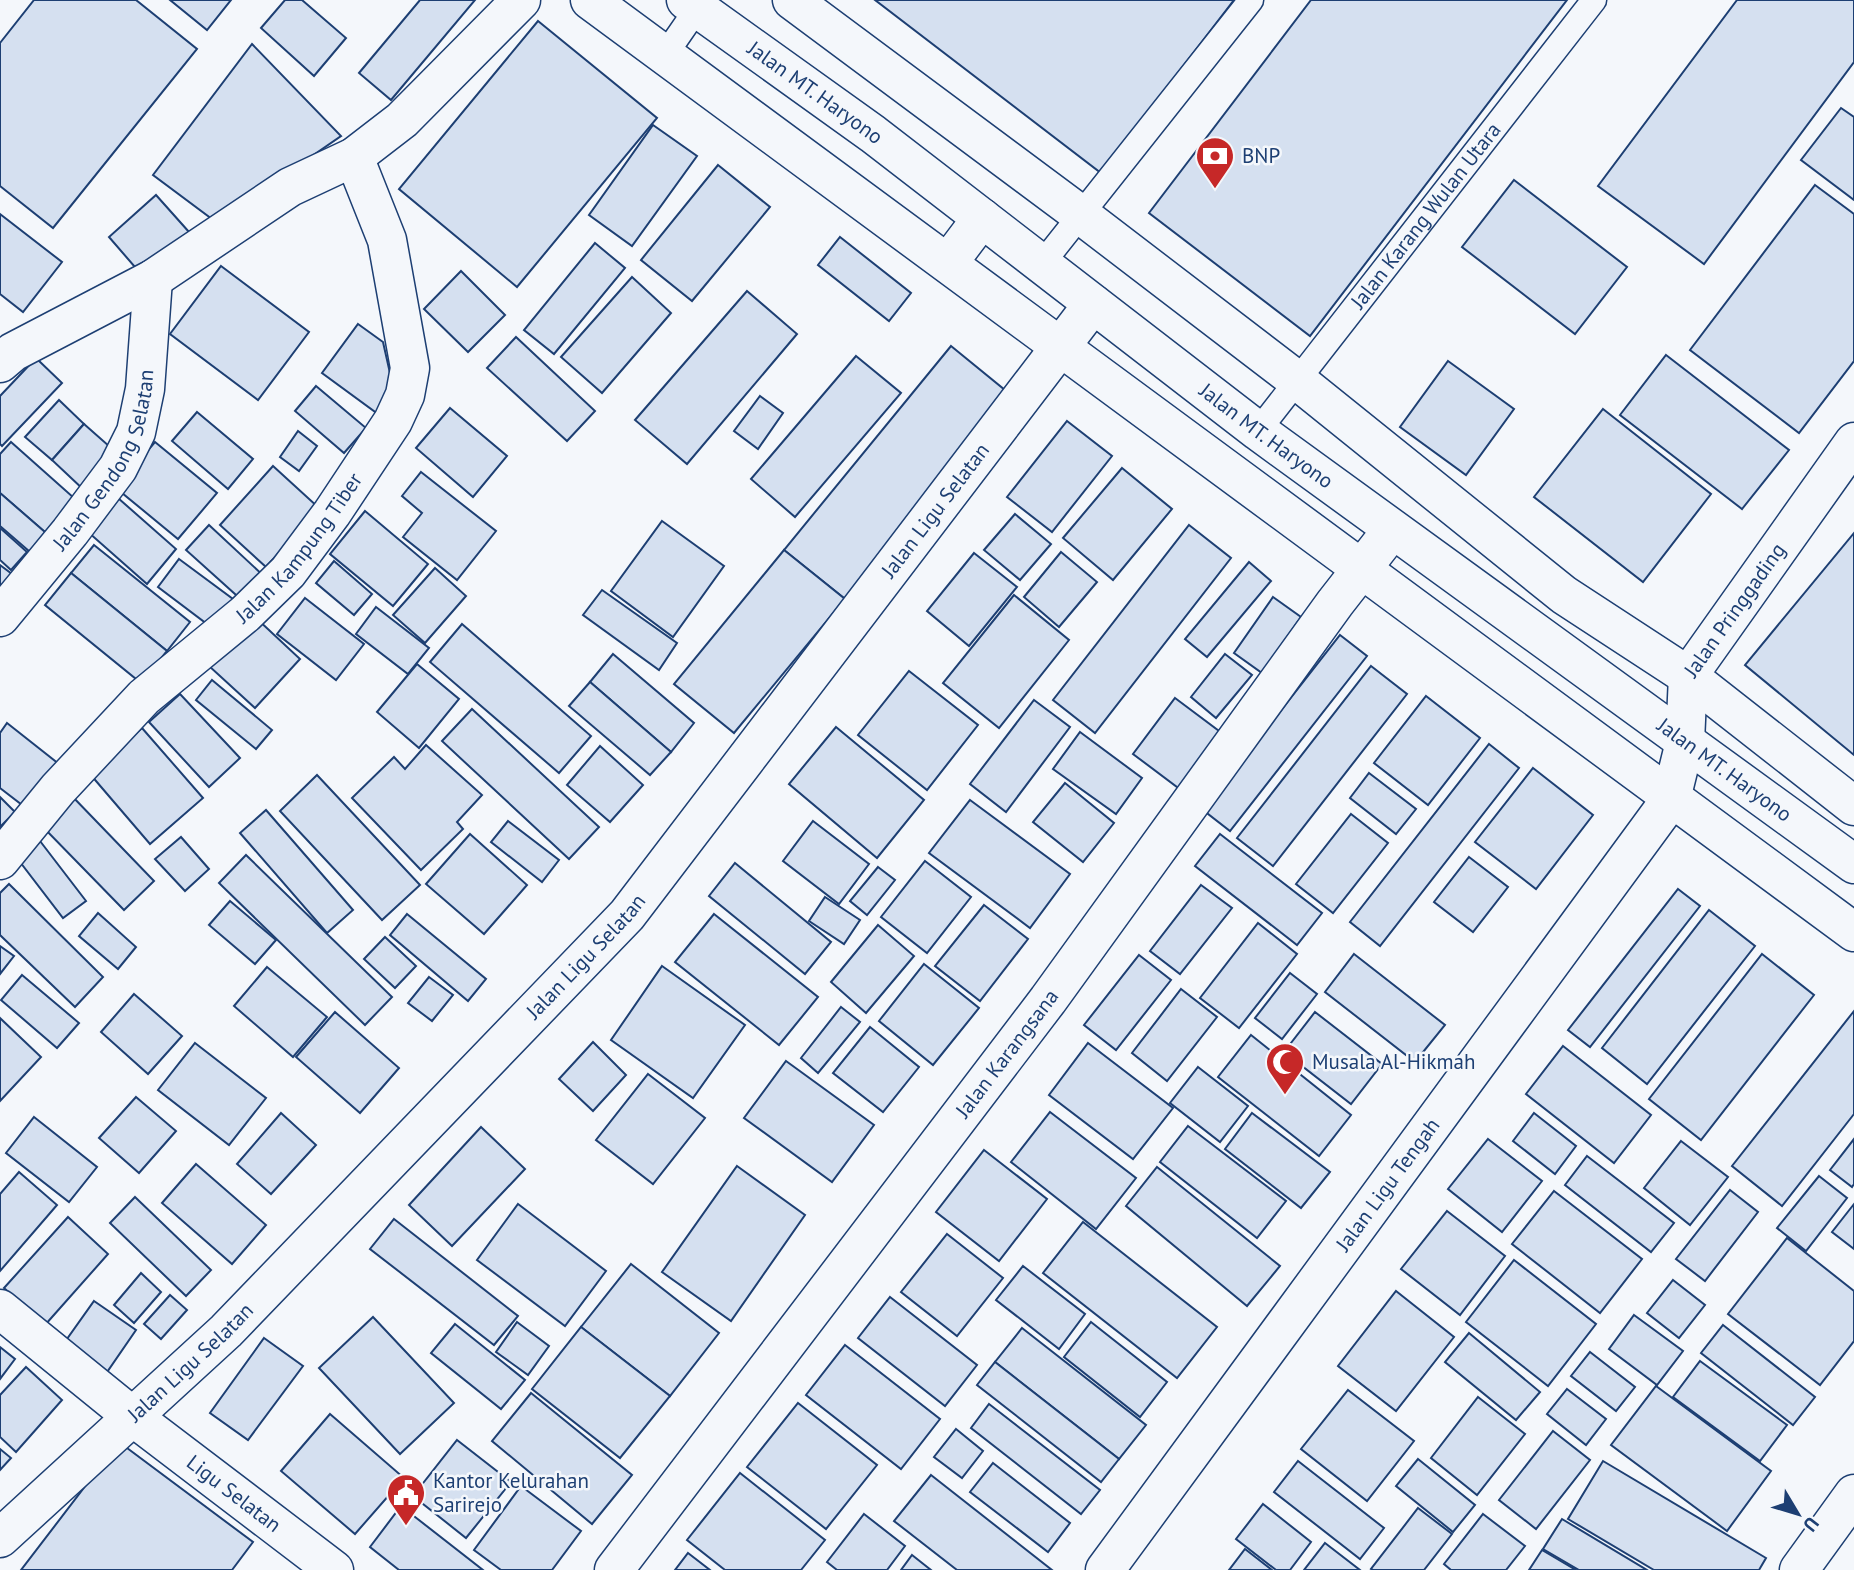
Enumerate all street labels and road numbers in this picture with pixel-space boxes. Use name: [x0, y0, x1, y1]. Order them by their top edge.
street label: Jalan MT. Haryono: [742, 34, 889, 150]
street label: Jalan Karang Wulan Utara: [1344, 117, 1506, 315]
street label: Jalan Gendong Selatan: [46, 369, 159, 556]
street label: Jalan MT. Haryono: [1194, 376, 1339, 494]
street label: Jalan Ligu Selatan: [875, 437, 995, 584]
street label: Jalan Kampung Tiber: [229, 467, 368, 630]
street label: Jalan Pringgading: [1677, 537, 1791, 683]
street label: Jalan MT. Haryono: [1651, 711, 1798, 828]
street label: Jalan Ligu Selatan: [519, 888, 651, 1025]
street label: Jalan Karangsana: [949, 984, 1064, 1124]
street label: Jalan Ligu Tengah: [1329, 1112, 1445, 1257]
street label: Jalan Ligu Selatan: [121, 1297, 259, 1428]
street label: Ligu Selatan: [181, 1449, 287, 1538]

